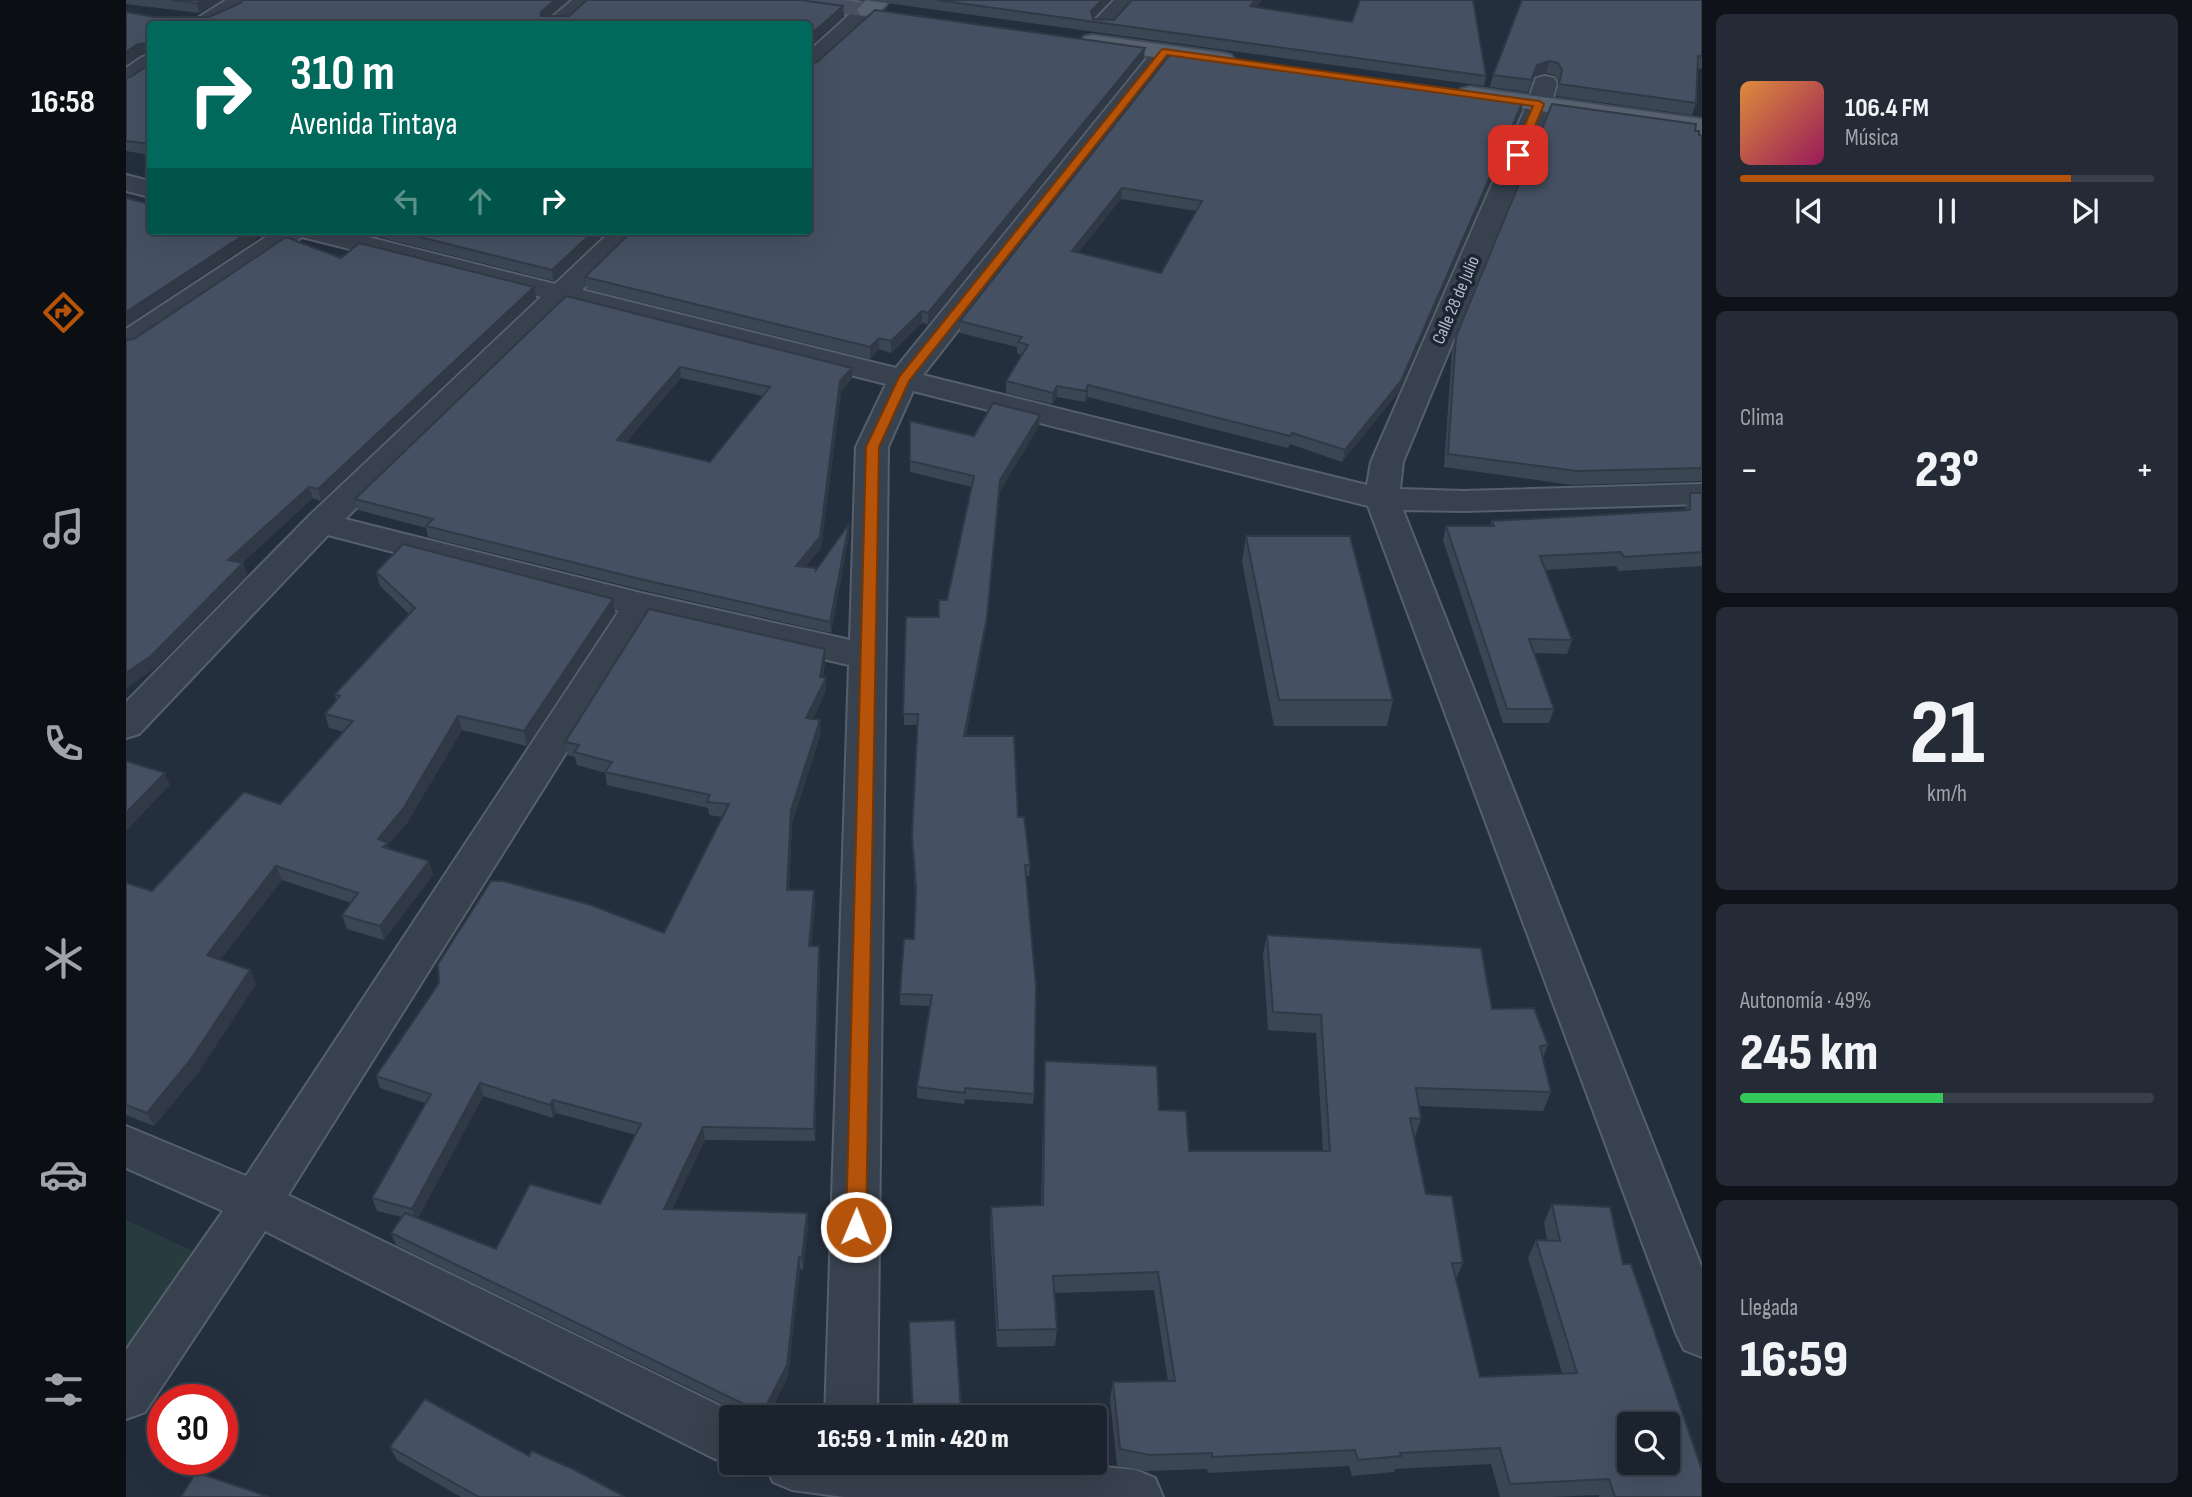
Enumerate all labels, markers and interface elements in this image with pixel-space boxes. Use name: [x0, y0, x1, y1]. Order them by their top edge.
text: 310 m: [290, 45, 395, 104]
icon: right: [175, 49, 266, 140]
text: 16:58: [31, 83, 95, 122]
text: 106.4 FM: [1845, 93, 1929, 124]
text: Avenida Tintaya: [290, 105, 457, 144]
text: Música: [1845, 124, 1899, 152]
pin: [1488, 125, 1548, 185]
icon: arrive: [1499, 136, 1537, 174]
icon: left: [388, 182, 426, 220]
icon: ahead: [461, 182, 499, 220]
icon: right: [534, 182, 572, 220]
icon: previous: [1790, 192, 1828, 230]
icon: pause: [1928, 192, 1966, 230]
icon: next: [2066, 192, 2104, 230]
street label: Calle 28 de Julio: [1428, 253, 1484, 347]
icon: directions: [39, 288, 88, 337]
text: Clima: [1740, 404, 1784, 432]
text: 23°: [1915, 439, 1979, 502]
text: −: [1740, 448, 1759, 493]
text: +: [2135, 448, 2154, 493]
icon: music: [39, 504, 88, 553]
text: 21: [1909, 680, 1985, 789]
icon: phone: [39, 719, 88, 768]
text: km/h: [1927, 780, 1967, 808]
icon: climate: [39, 934, 88, 983]
text: Autonomía · 49%: [1740, 987, 1872, 1015]
text: 245 km: [1740, 1022, 1878, 1085]
icon: car: [39, 1150, 88, 1199]
position arrow: [819, 1190, 893, 1264]
text: Llegada: [1740, 1294, 1798, 1322]
text: 16:59: [1740, 1329, 1848, 1392]
icon: filters: [39, 1365, 88, 1414]
speed limit sign: 30: [147, 1384, 238, 1475]
map controls: [1617, 1412, 1680, 1475]
button: search: [1617, 1412, 1680, 1475]
text: 16:59 · 1 min · 420 m: [817, 1424, 1009, 1455]

